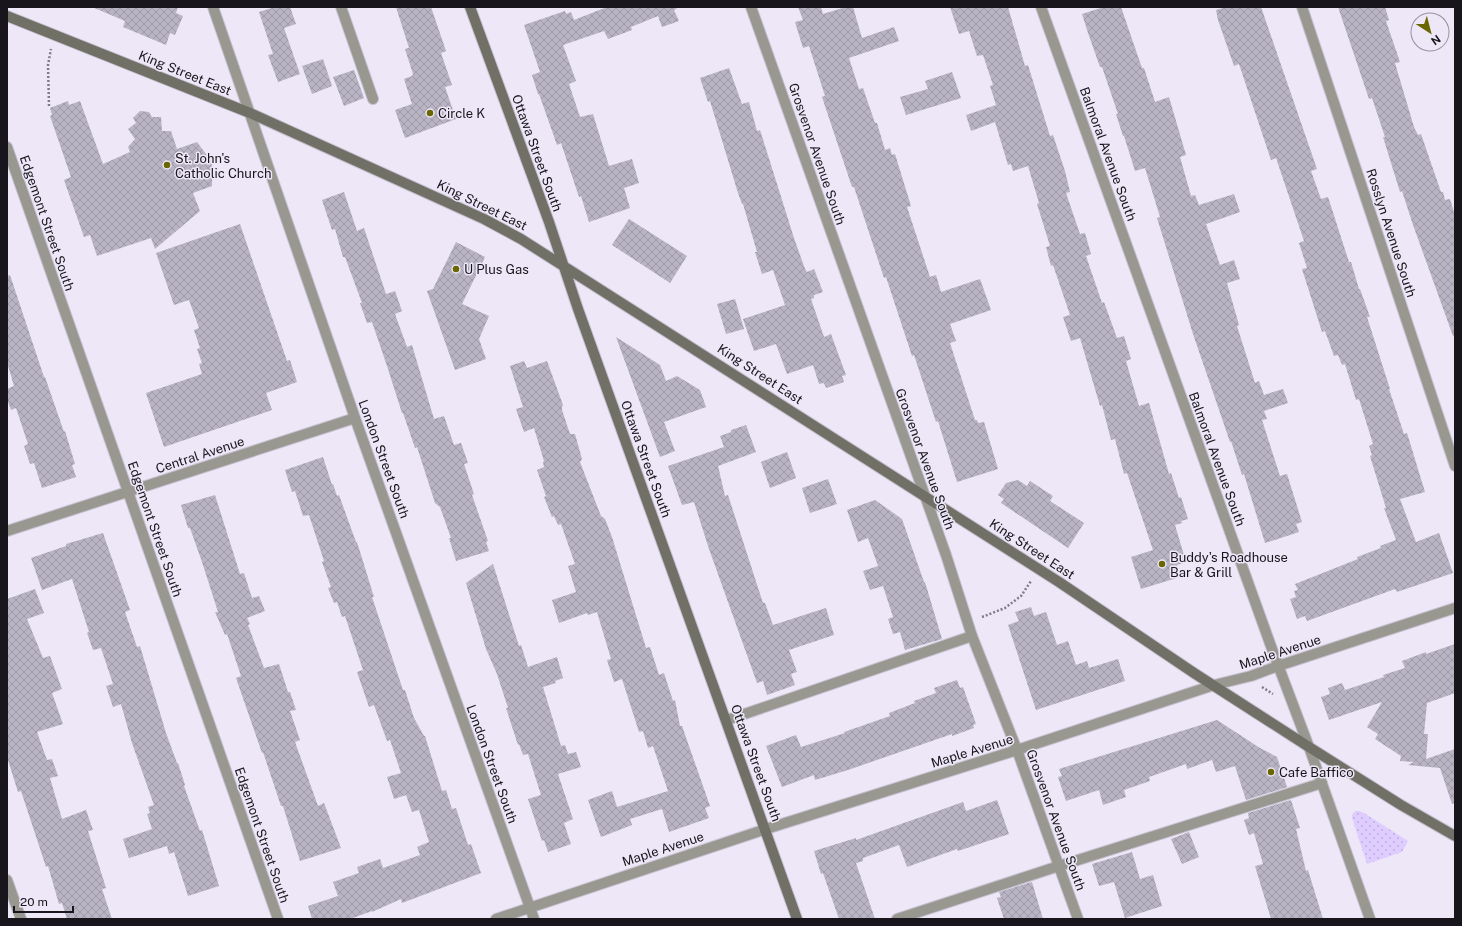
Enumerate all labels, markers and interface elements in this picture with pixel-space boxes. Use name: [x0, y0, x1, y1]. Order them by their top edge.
north arrow: [1410, 12, 1450, 52]
text: N: [1429, 33, 1443, 47]
street label: King Street East: [136, 48, 234, 98]
street label: Grosvenor Avenue South: [786, 81, 848, 227]
street label: Balmoral Avenue South: [1077, 85, 1139, 223]
street label: Ottawa Street South: [509, 92, 565, 214]
place label: Circle K: [438, 106, 485, 121]
marker: Circle K: [425, 108, 435, 118]
place label: St. John's Catholic Church: [175, 151, 271, 181]
street label: Edgemont Street South: [17, 153, 77, 293]
marker: St. John's Catholic Church: [162, 160, 172, 170]
street label: Rosslyn Avenue South: [1363, 167, 1419, 299]
street label: King Street East: [434, 177, 530, 233]
place label: U Plus Gas: [464, 262, 529, 277]
marker: U Plus Gas: [451, 264, 461, 274]
street label: King Street East: [715, 341, 805, 407]
street label: Grosvenor Avenue South: [892, 386, 958, 532]
street label: Balmoral Avenue South: [1186, 390, 1248, 528]
street label: London Street South: [356, 398, 412, 520]
street label: Ottawa Street South: [618, 398, 674, 520]
street label: Central Avenue: [154, 434, 246, 476]
street label: Edgemont Street South: [125, 459, 185, 599]
street label: King Street East: [987, 516, 1077, 582]
place label: Buddy's Roadhouse Bar & Grill: [1170, 550, 1288, 580]
marker: Buddy's Roadhouse Bar & Grill: [1157, 559, 1167, 569]
street label: Maple Avenue: [1237, 632, 1323, 672]
street label: Ottawa Street South: [728, 702, 784, 824]
street label: London Street South: [464, 703, 520, 825]
street label: Maple Avenue: [929, 731, 1015, 771]
street label: Grosvenor Avenue South: [1023, 747, 1089, 893]
street label: Edgemont Street South: [232, 765, 292, 905]
place label: Cafe Baffico: [1279, 765, 1354, 780]
marker: Cafe Baffico: [1266, 767, 1276, 777]
street label: Maple Avenue: [620, 829, 706, 869]
scale bar: [14, 888, 73, 914]
text: 20 m: [20, 895, 48, 909]

